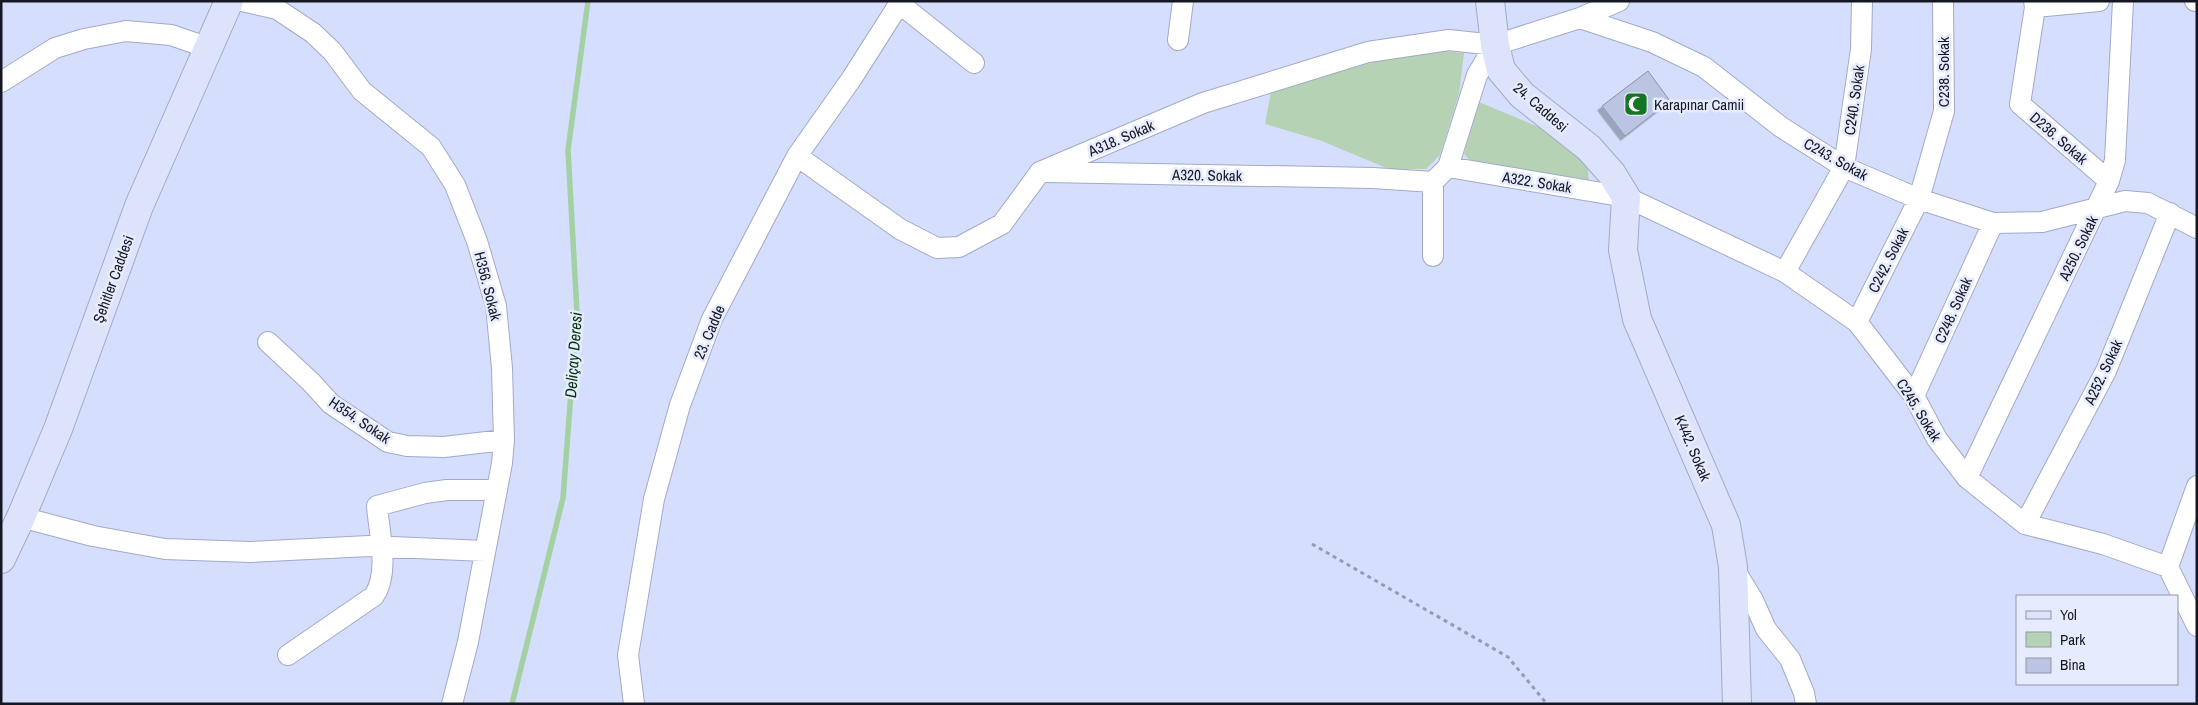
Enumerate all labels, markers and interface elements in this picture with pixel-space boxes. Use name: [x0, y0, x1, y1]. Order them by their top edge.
street label: C238. Sokak: [1933, 36, 1954, 107]
street label: C240. Sokak: [1839, 63, 1869, 136]
street label: 24. Caddesi: [1509, 77, 1573, 137]
mosque icon: Karapınar Camii: [1623, 91, 1649, 117]
place label: Karapınar Camii: [1654, 94, 1744, 115]
street label: D236. Sokak: [2026, 107, 2093, 170]
street label: A318. Sokak: [1084, 114, 1158, 162]
street label: C243. Sokak: [1800, 133, 1873, 186]
street label: A320. Sokak: [1171, 164, 1243, 186]
street label: A322. Sokak: [1500, 166, 1574, 198]
street label: A250. Sokak: [2053, 211, 2103, 285]
street label: C242. Sokak: [1863, 223, 1914, 296]
street label: Şehitler Caddesi: [87, 232, 139, 326]
street label: H356. Sokak: [469, 249, 507, 324]
street label: C248. Sokak: [1929, 273, 1977, 346]
street label: 23. Cadde: [688, 302, 730, 362]
water label: Deliçay Deresi: [559, 311, 587, 399]
street label: A252. Sokak: [2078, 335, 2128, 409]
street label: C245. Sokak: [1891, 375, 1947, 446]
street label: H354. Sokak: [325, 392, 396, 449]
street label: K442. Sokak: [1670, 412, 1717, 485]
legend: [2016, 595, 2178, 685]
text: Yol: [2060, 604, 2077, 625]
text: Park: [2060, 629, 2086, 650]
text: Bina: [2060, 654, 2085, 675]

